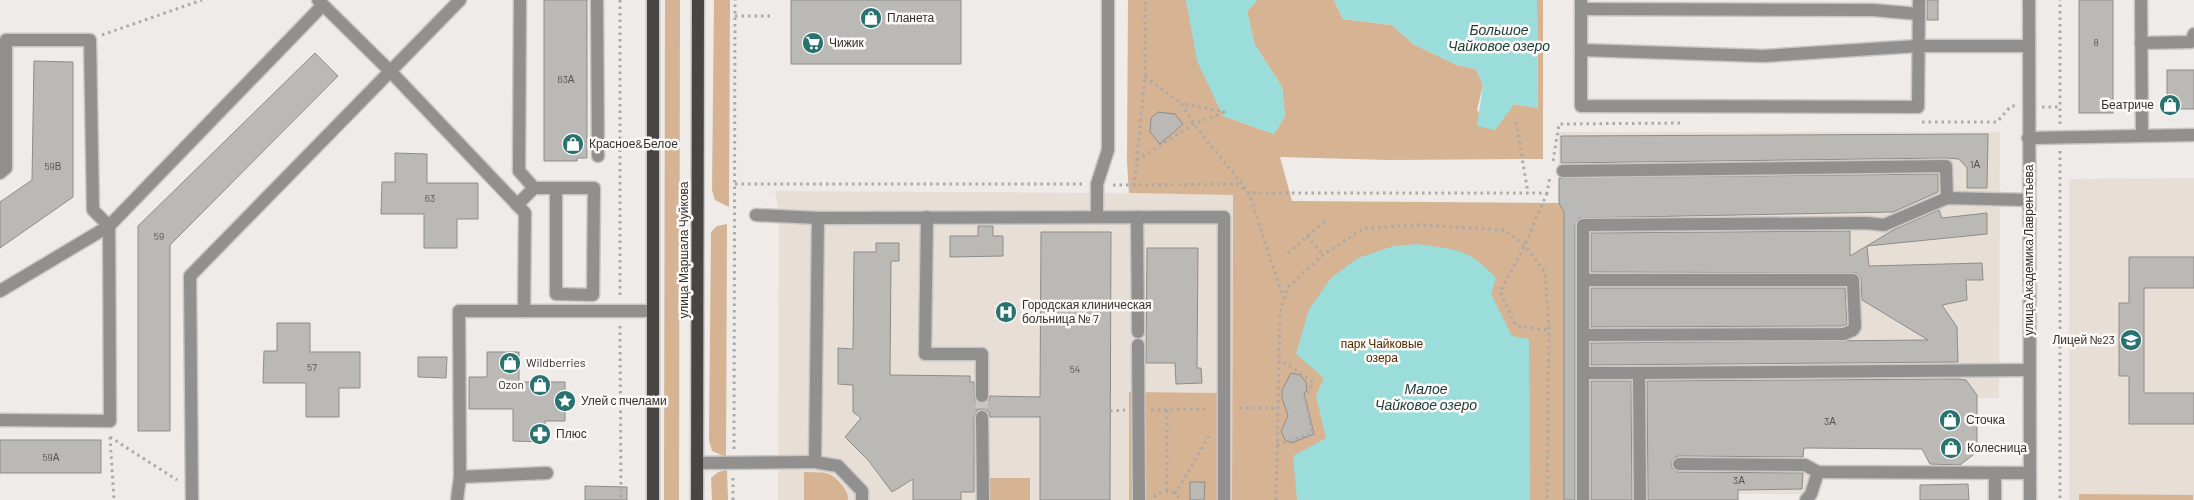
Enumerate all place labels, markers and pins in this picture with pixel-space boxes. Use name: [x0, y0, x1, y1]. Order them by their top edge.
shop icon: Планета: [859, 6, 883, 30]
place label: Планета: [887, 10, 935, 24]
supermarket icon: Чижик: [801, 31, 825, 55]
place label: Чижик: [829, 35, 864, 49]
shop icon: Беатриче: [2158, 93, 2182, 117]
place label: Беатриче: [2101, 97, 2154, 112]
shop icon: Красное&Белое: [561, 132, 585, 156]
place label: Красное&Белое: [589, 136, 678, 151]
place label: Городская клиническая больница № 7: [1022, 297, 1152, 326]
hospital icon: Городская клиническая больница № 7: [994, 300, 1018, 324]
school or university icon: Лицей №23: [2119, 328, 2143, 352]
place label: Лицей №23: [2052, 332, 2115, 347]
shop icon: Wildberries: [498, 351, 522, 375]
place label: Wildberries: [526, 355, 586, 369]
shop icon: Ozon: [528, 373, 552, 397]
place label: Ozon: [498, 377, 524, 391]
place icon: Улей с пчелами: [553, 389, 577, 413]
place label: Улей с пчелами: [581, 393, 667, 407]
shop icon: Сточка: [1938, 408, 1962, 432]
place label: Сточка: [1966, 412, 2005, 426]
pharmacy icon: Плюс: [528, 422, 552, 446]
place label: Плюс: [556, 426, 587, 440]
shop icon: Колесница: [1939, 436, 1963, 460]
place label: Колесница: [1967, 440, 2027, 455]

